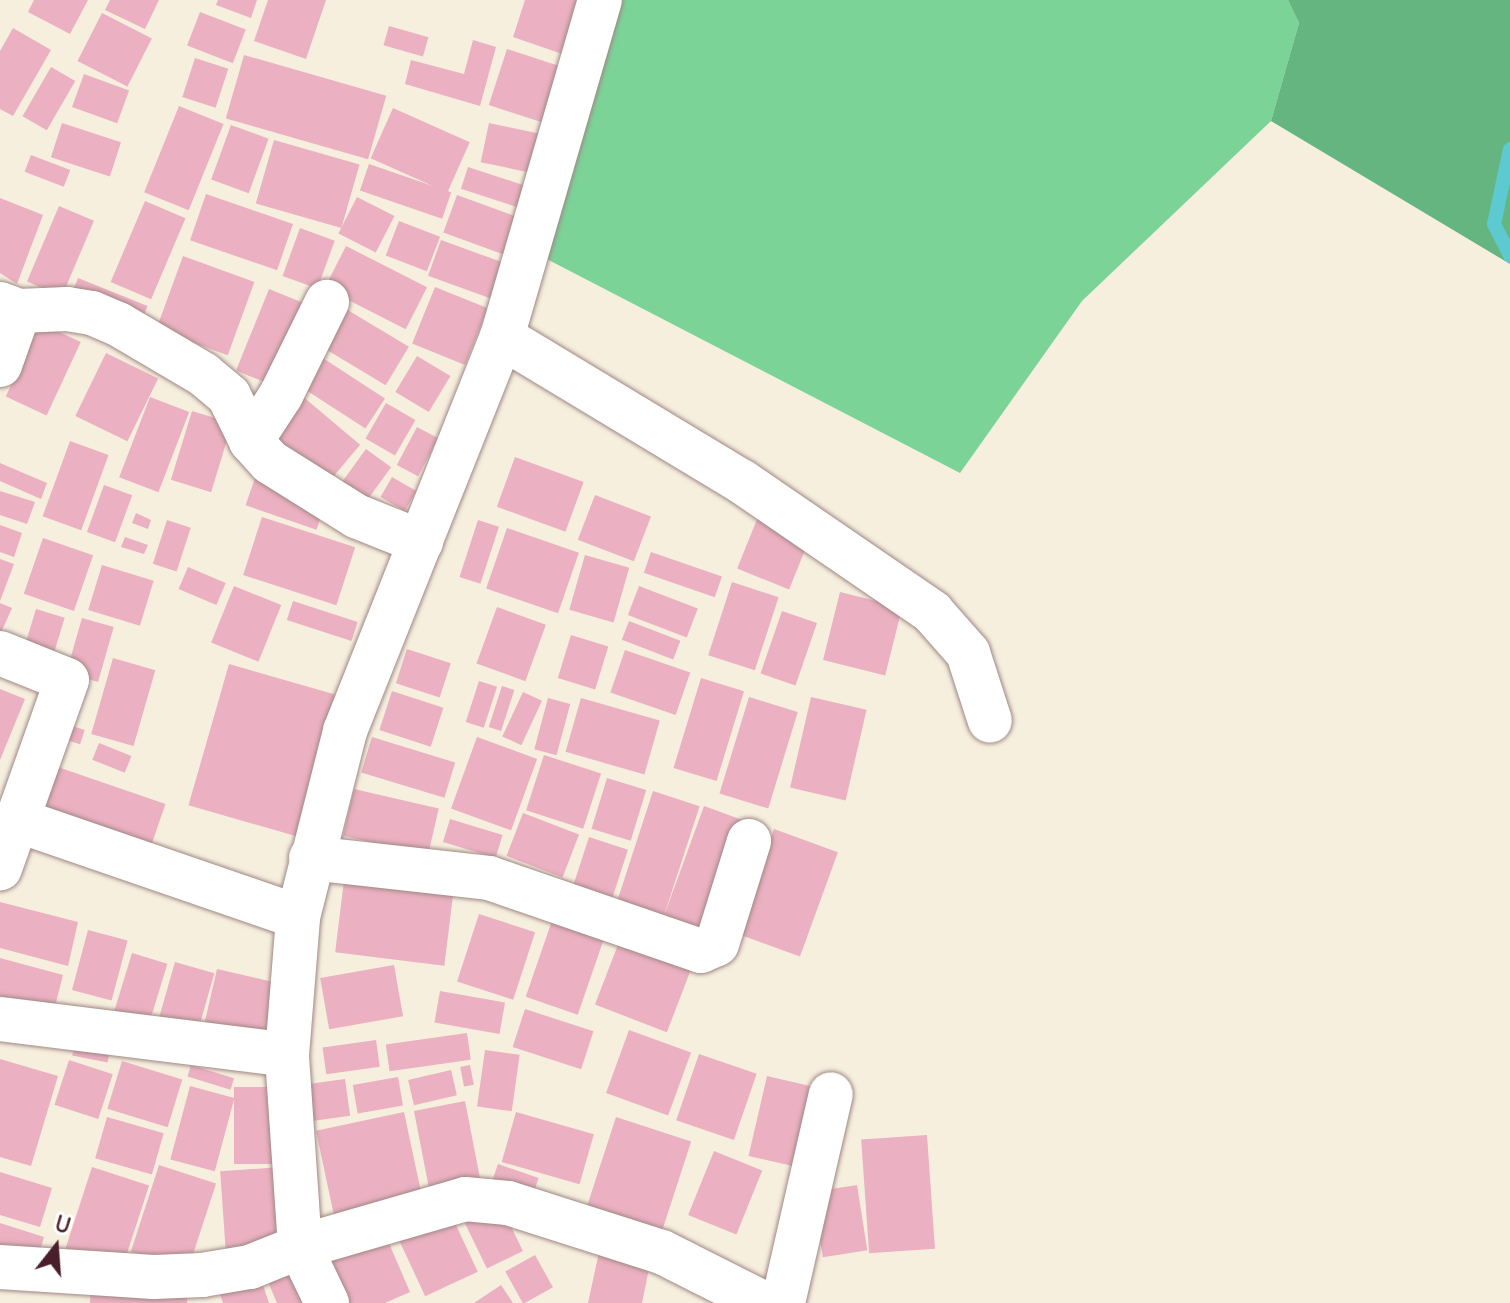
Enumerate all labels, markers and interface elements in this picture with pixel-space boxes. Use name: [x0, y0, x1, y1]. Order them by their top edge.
north arrow: [16, 1207, 96, 1287]
text: U: [52, 1208, 74, 1240]

